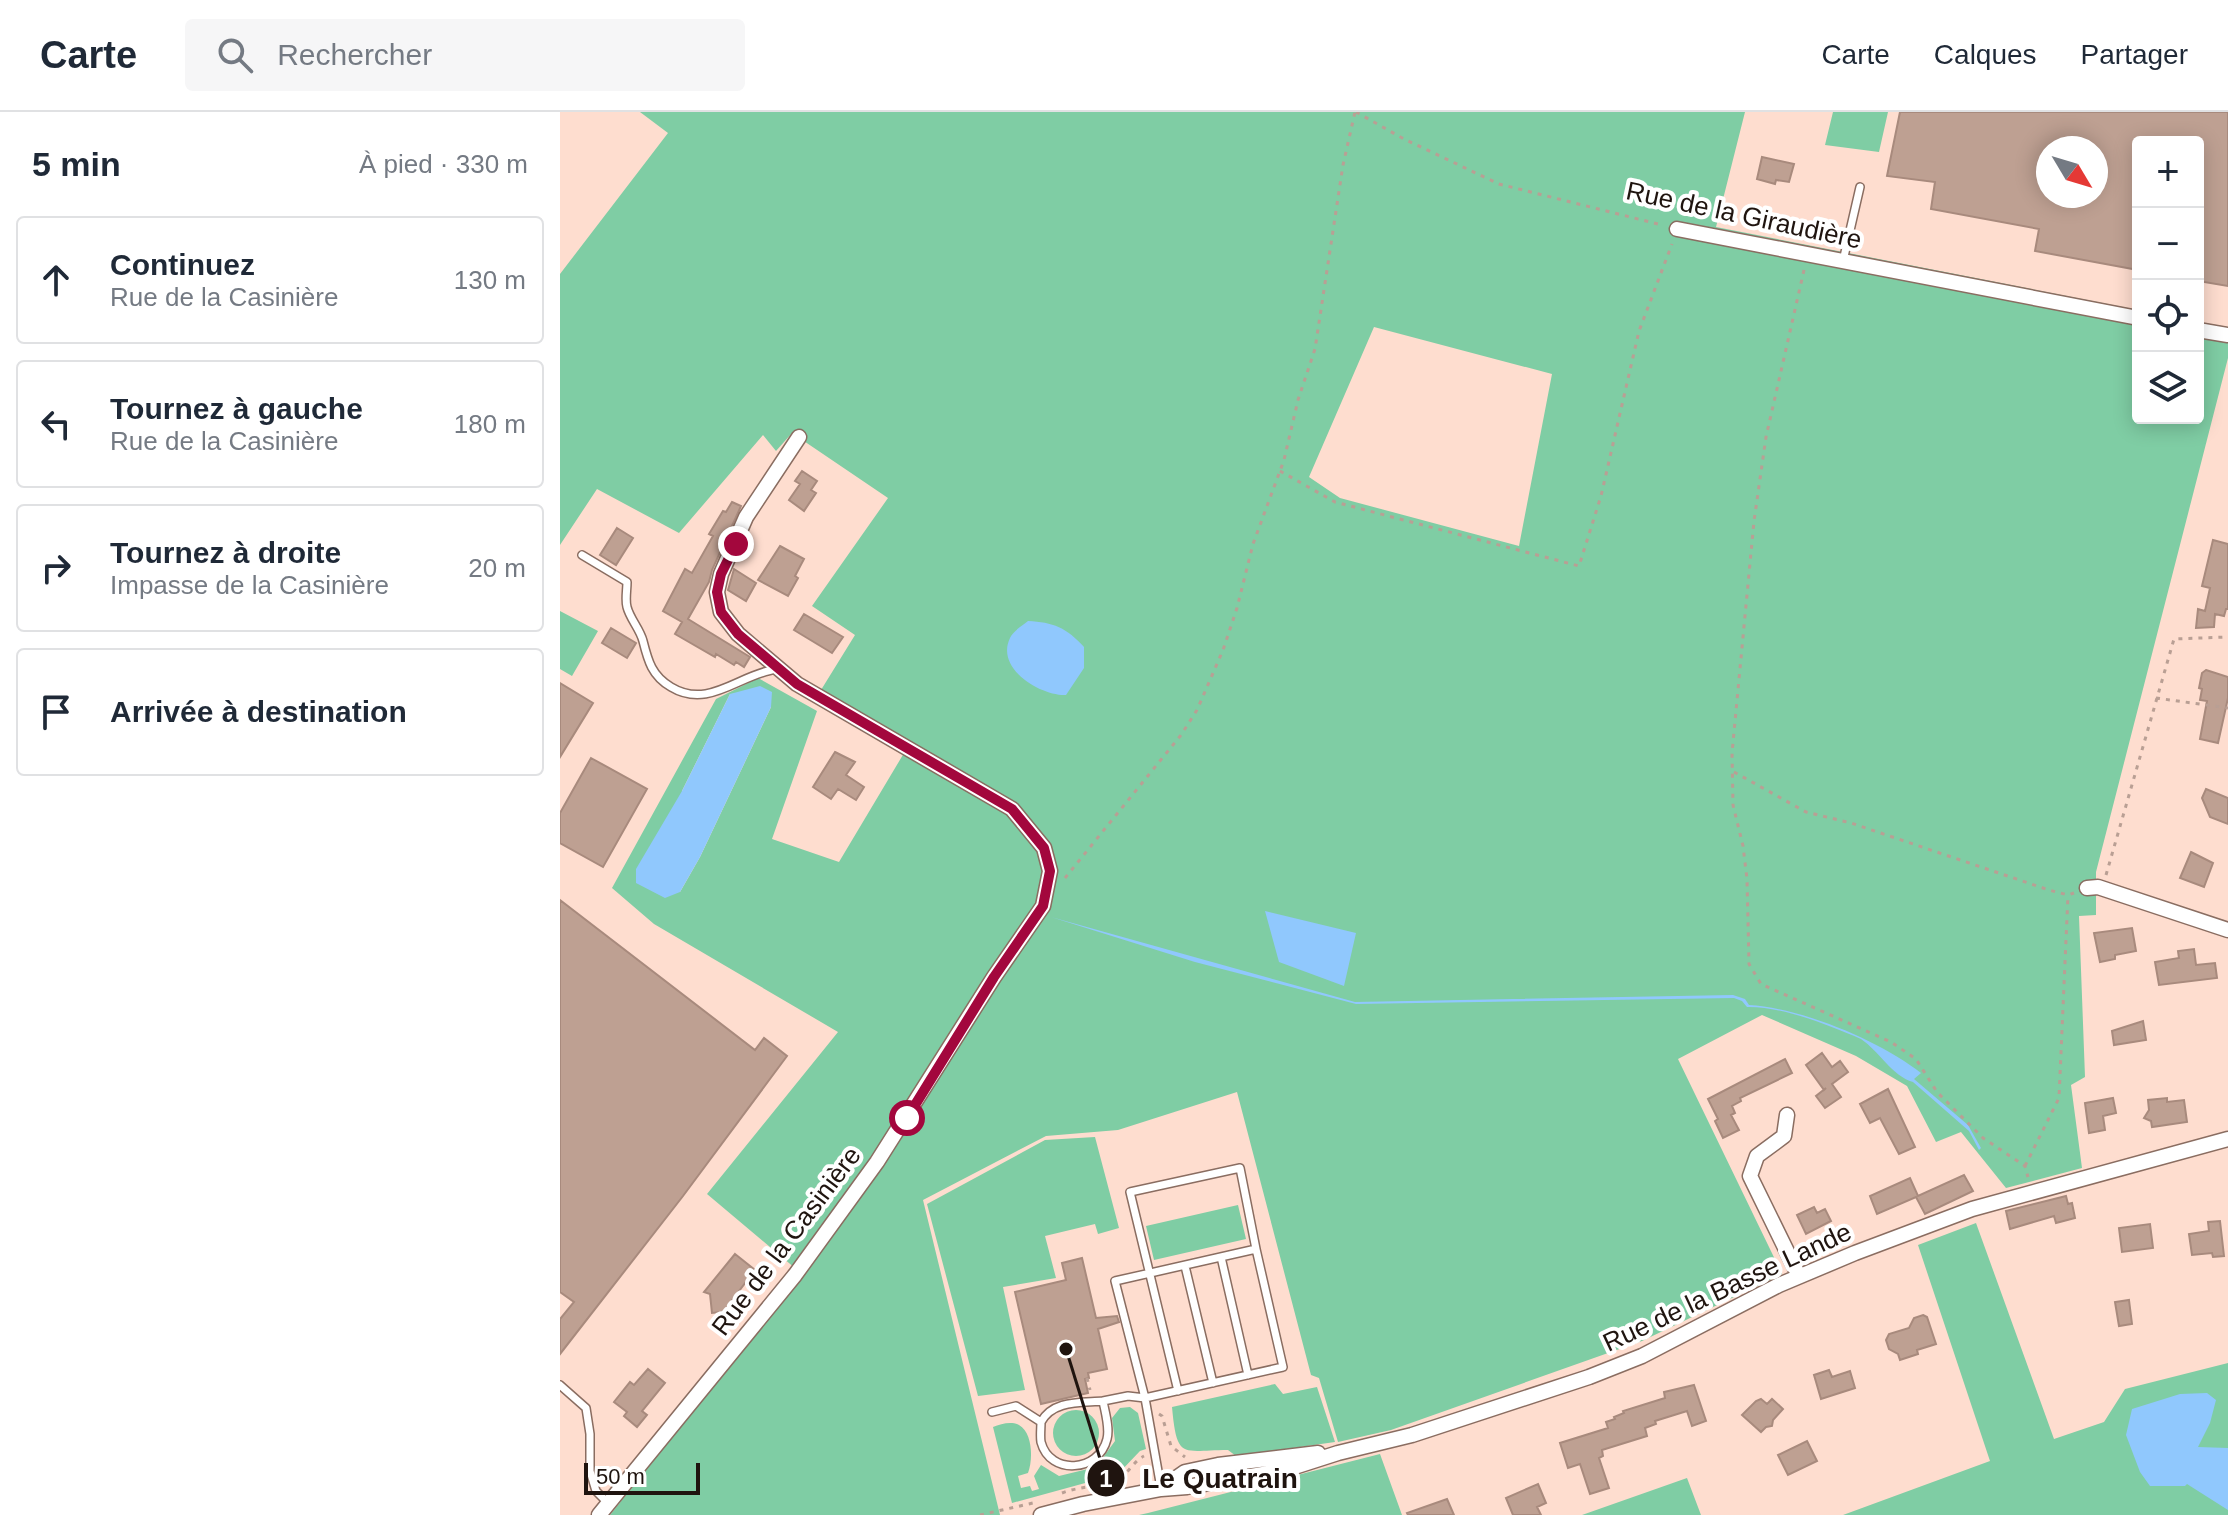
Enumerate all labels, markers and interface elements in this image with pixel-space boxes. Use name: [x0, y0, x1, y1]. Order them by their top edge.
search box: [185, 19, 745, 91]
icon: search: [213, 33, 257, 77]
text: Carte: [40, 34, 137, 76]
text: Rechercher: [277, 38, 432, 71]
text: Carte: [1821, 39, 1890, 70]
text: Calques: [1934, 39, 2037, 70]
text: Partager: [2081, 39, 2188, 70]
north arrow: [2036, 136, 2108, 208]
map controls: [2132, 136, 2204, 424]
button: +: [2132, 136, 2204, 208]
text: 5 min: [32, 145, 121, 183]
text: À pied · 330 m: [359, 149, 528, 179]
street label: Rue de la Giraudière: [1624, 175, 1864, 255]
button: −: [2132, 208, 2204, 280]
text: Continuez: [110, 248, 255, 281]
icon: ahead: [34, 258, 78, 302]
text: 130 m: [454, 265, 526, 295]
button: locate: [2132, 280, 2204, 352]
text: Rue de la Casinière: [110, 282, 338, 312]
button: layers: [2132, 352, 2204, 424]
text: Tournez à gauche: [110, 392, 363, 425]
icon: left: [34, 402, 78, 446]
text: 180 m: [454, 409, 526, 439]
text: Rue de la Casinière: [110, 426, 338, 456]
route end: [718, 526, 754, 562]
text: Tournez à droite: [110, 536, 341, 569]
icon: right: [34, 546, 78, 590]
text: 20 m: [468, 553, 526, 583]
text: Impasse de la Casinière: [110, 570, 389, 600]
icon: arrive: [34, 690, 78, 734]
text: Arrivée à destination: [110, 695, 407, 728]
route start: [889, 1100, 925, 1136]
street label: Rue de la Casinière: [705, 1141, 867, 1341]
street label: Rue de la Basse Lande: [1598, 1216, 1856, 1358]
callout: Le Quatrain: [1086, 1452, 1314, 1504]
scale bar: [584, 1459, 700, 1495]
text: Le Quatrain: [1142, 1463, 1298, 1494]
text: 50 m: [596, 1464, 645, 1489]
text: 1: [1099, 1465, 1113, 1492]

